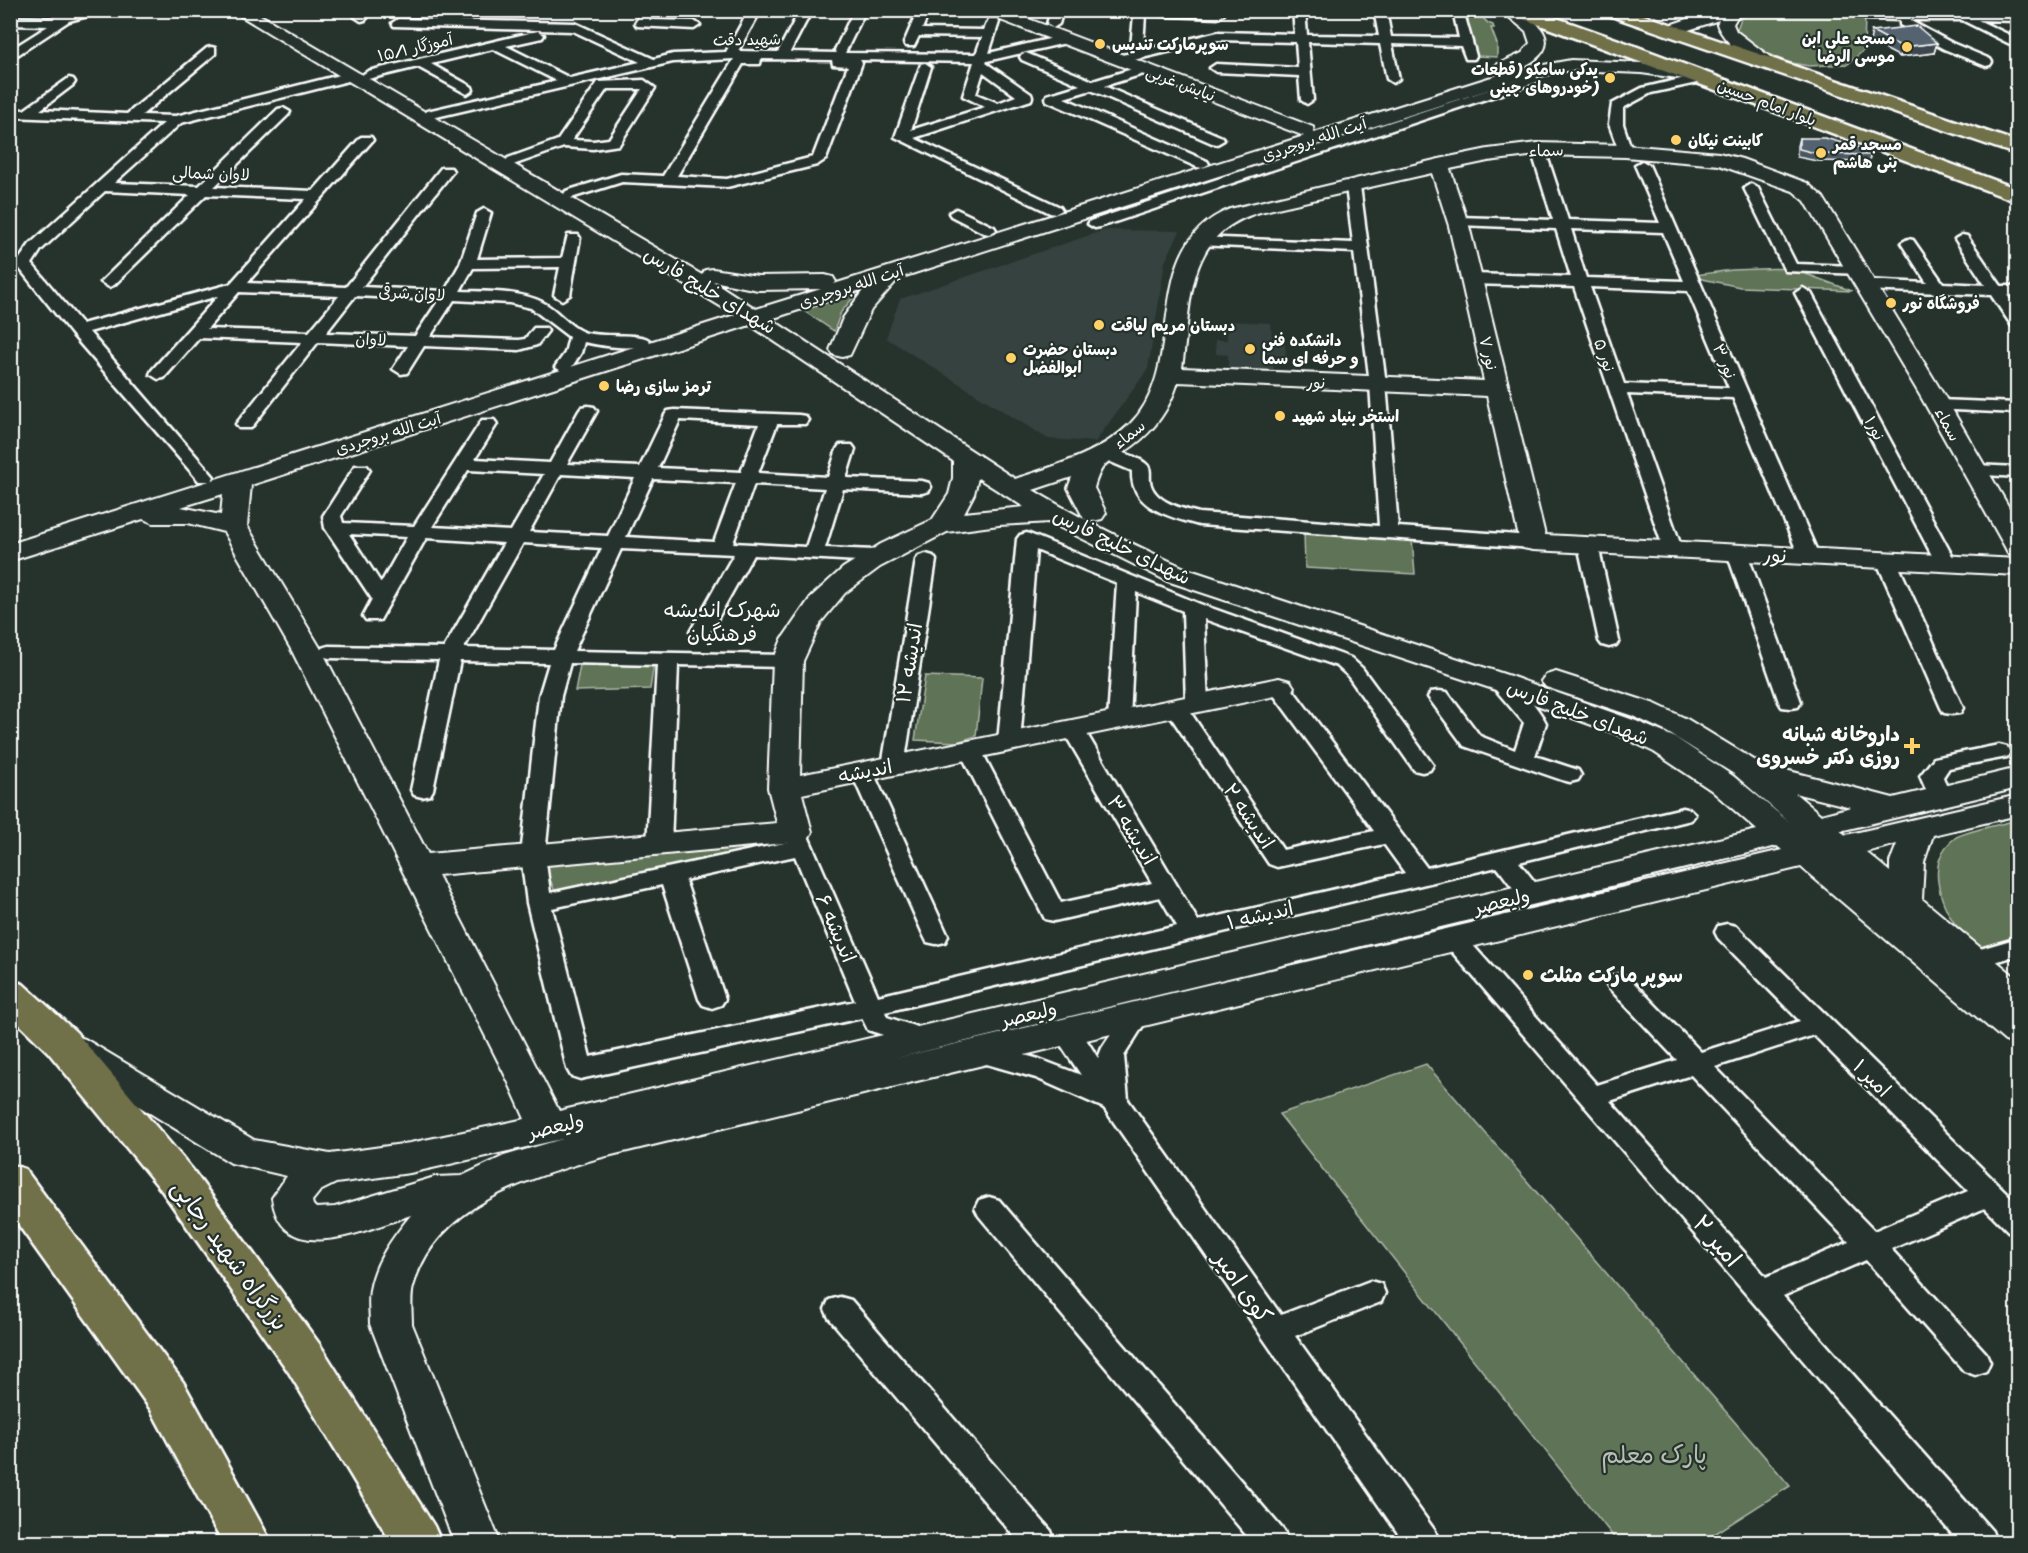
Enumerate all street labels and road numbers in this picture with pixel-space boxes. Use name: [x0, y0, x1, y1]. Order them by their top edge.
street label: آموزگار ۱۵/۱: [374, 24, 457, 70]
street label: شهید دقت: [713, 24, 781, 55]
street label: نیایش غربی: [1142, 57, 1220, 110]
street label: بلوار امام حسین: [1713, 70, 1821, 135]
street label: آیت الله بروجردی: [1258, 108, 1372, 170]
street label: سماء: [1528, 135, 1564, 166]
street label: لاوان شمالی: [172, 158, 250, 189]
street label: شهدای خلیج فارس: [636, 237, 783, 344]
street label: آیت الله بروجردی: [795, 255, 909, 317]
street label: لاوان شرقی: [378, 277, 446, 310]
street label: لاوان: [355, 324, 387, 355]
street label: نور ۷: [1471, 333, 1506, 373]
street label: نور ۵: [1585, 334, 1624, 376]
street label: نور ۳: [1704, 339, 1745, 383]
street label: نور: [1305, 368, 1326, 397]
street label: سماء: [1926, 402, 1969, 447]
street label: آیت الله بروجردی: [332, 403, 446, 463]
street label: نور۱: [1856, 411, 1893, 446]
street label: سماء: [1106, 412, 1152, 457]
street label: شهدای خلیج فارس: [1047, 498, 1197, 595]
street label: نور: [1761, 537, 1787, 574]
street label: اندیشه ۱۲: [886, 620, 933, 706]
street label: شهدای خلیج فارس: [1502, 669, 1654, 756]
street label: اندیشه: [835, 749, 895, 794]
street label: اندیشه ۲: [1213, 776, 1284, 857]
street label: اندیشه ۳: [1097, 788, 1166, 872]
street label: ولیعصر: [1469, 878, 1534, 925]
street label: اندیشه ۶: [805, 888, 866, 968]
street label: اندیشه ۱: [1223, 891, 1297, 940]
street label: ولیعصر: [996, 991, 1061, 1038]
street label: امیر ۱: [1844, 1051, 1899, 1106]
street label: ولیعصر: [523, 1103, 588, 1150]
street label: بزرگراه شهید رجایی: [160, 1170, 300, 1340]
street label: امیر ۲: [1682, 1205, 1752, 1277]
street label: کوی امیر: [1201, 1239, 1284, 1333]

